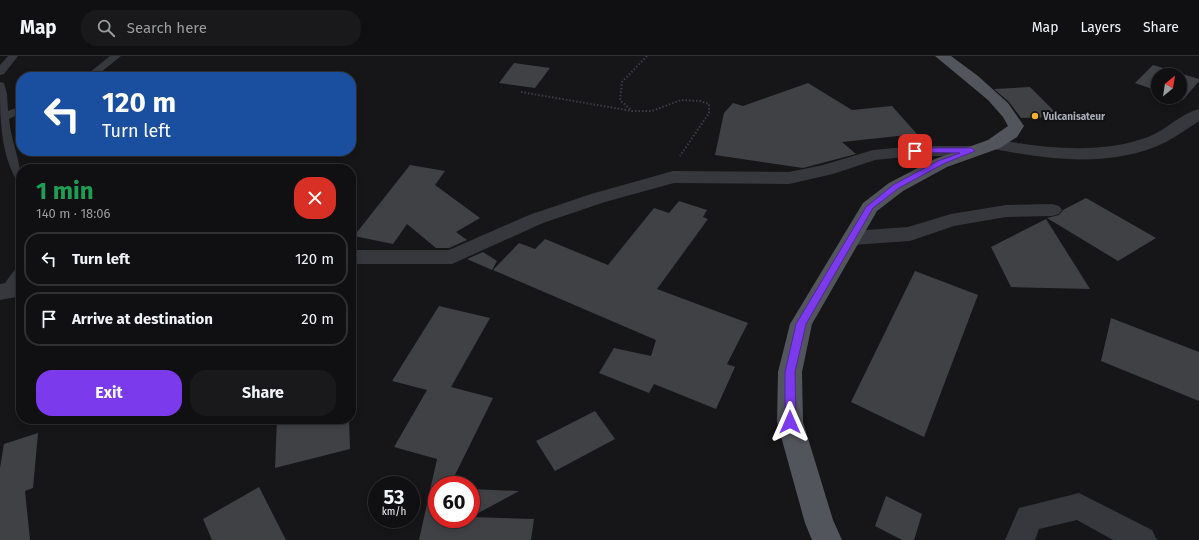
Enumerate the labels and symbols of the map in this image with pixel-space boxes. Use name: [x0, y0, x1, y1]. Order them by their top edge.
north arrow: [1151, 68, 1187, 104]
marker: Vulcanisateur: [1030, 111, 1040, 121]
place label: Vulcanisateur: [1042, 111, 1106, 123]
pin: [898, 134, 932, 168]
position arrow: [769, 401, 811, 443]
speed limit sign: 60: [428, 476, 480, 528]

